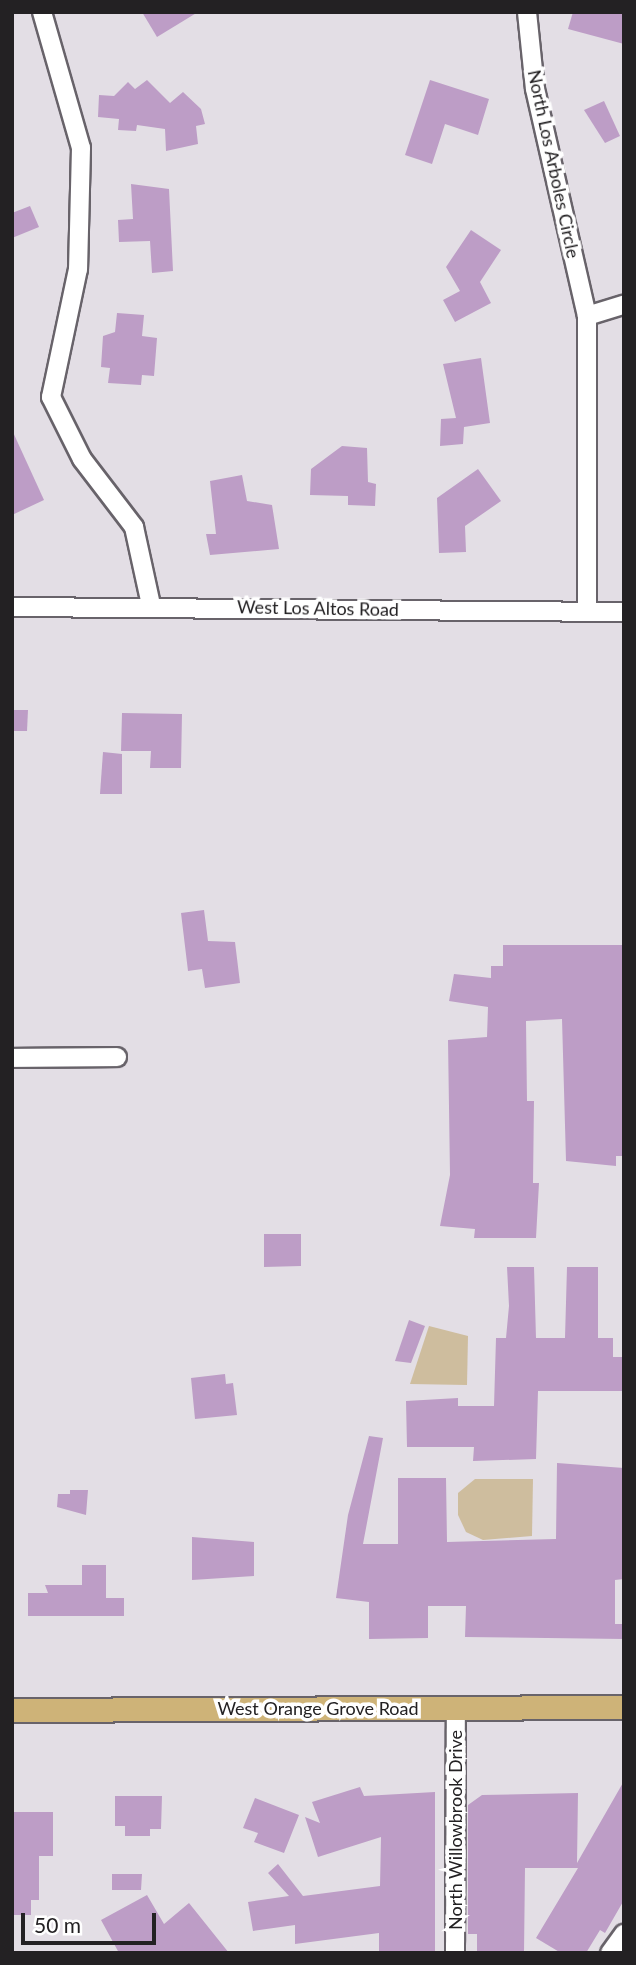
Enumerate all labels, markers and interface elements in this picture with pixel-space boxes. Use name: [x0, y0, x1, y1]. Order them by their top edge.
street label: North Los Arboles Circle: [523, 68, 585, 260]
street label: West Los Altos Road: [237, 596, 399, 620]
street label: West Orange Grove Road: [217, 1697, 419, 1719]
street label: North Willowbrook Drive: [444, 1730, 466, 1930]
scale bar: [24, 1898, 159, 1942]
text: 50 m: [34, 1912, 81, 1937]

